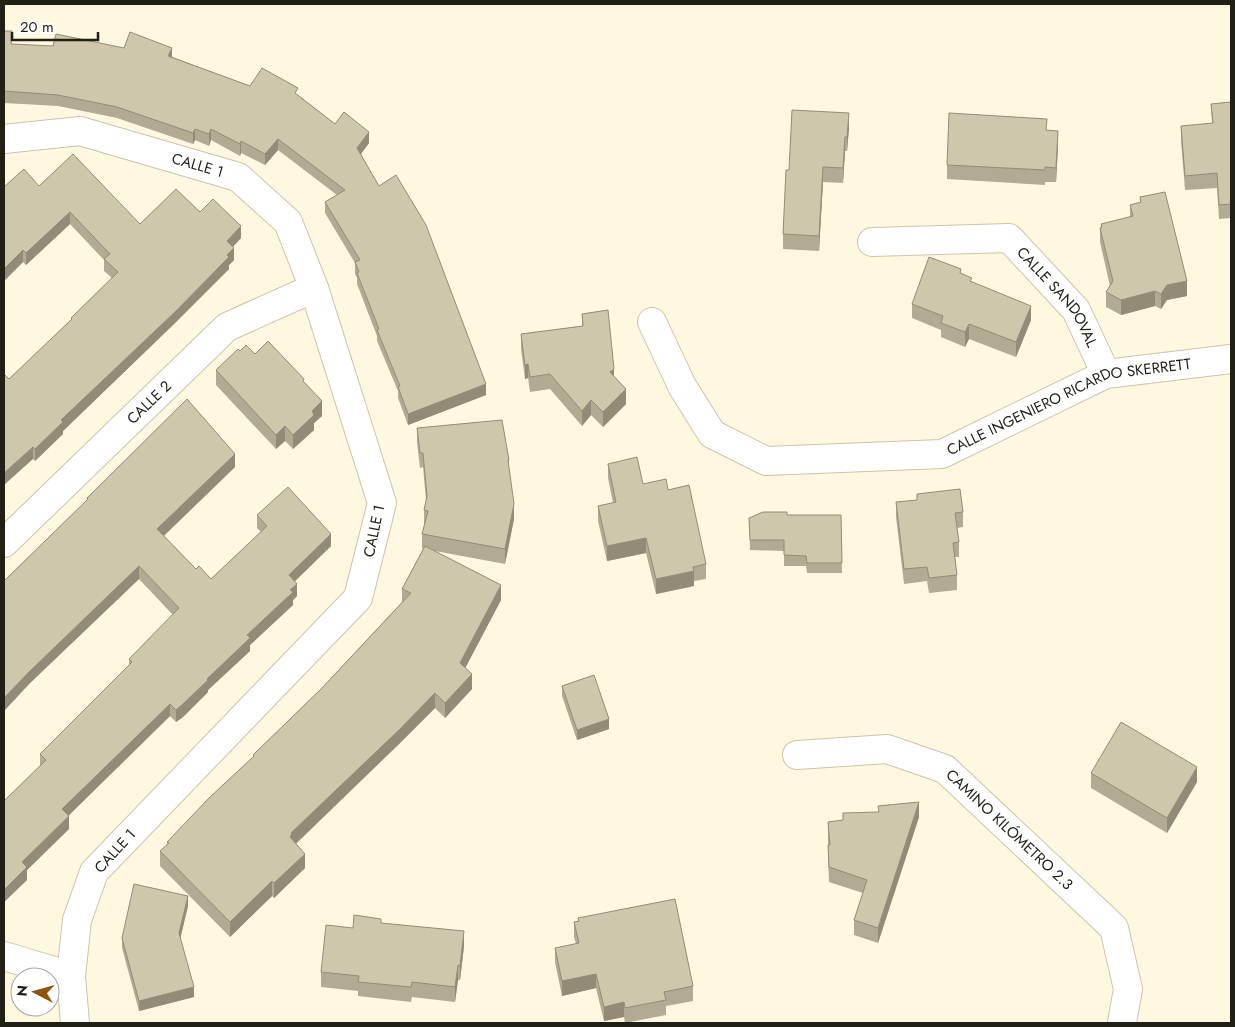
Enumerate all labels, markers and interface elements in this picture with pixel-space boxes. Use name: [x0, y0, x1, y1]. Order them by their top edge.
scale bar: [12, 10, 99, 42]
text: 20 m: [20, 16, 54, 38]
street label: CALLE 1: [169, 147, 226, 183]
street label: CALLE SANDOVAL: [1012, 242, 1103, 351]
street label: CALLE INGENIERO RICARDO SKERRETT: [943, 353, 1192, 461]
street label: CALLE 2: [122, 375, 176, 429]
street label: CALLE 1: [358, 503, 390, 559]
street label: CAMINO KILÓMETRO 2.3: [941, 764, 1078, 895]
street label: CALLE 1: [89, 824, 141, 878]
north arrow: [10, 967, 60, 1017]
text: N: [12, 984, 33, 997]

